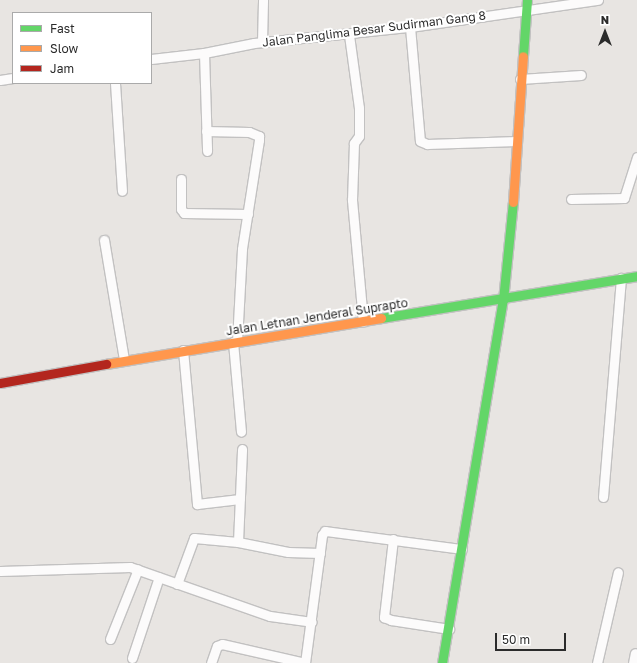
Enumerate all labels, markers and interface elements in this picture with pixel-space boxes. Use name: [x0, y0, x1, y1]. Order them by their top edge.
street label: Jalan Panglima Besar Sudirman Gang 8: [261, 8, 487, 50]
legend: [12, 12, 152, 84]
north arrow: [585, 12, 625, 52]
text: N: [601, 13, 609, 26]
text: Fast: [50, 21, 75, 36]
text: Slow: [50, 41, 78, 56]
text: Jam: [50, 61, 74, 76]
street label: Jalan Letnan Jenderal Suprapto: [225, 295, 409, 339]
scale bar: [497, 625, 568, 651]
text: 50 m: [502, 632, 530, 647]

